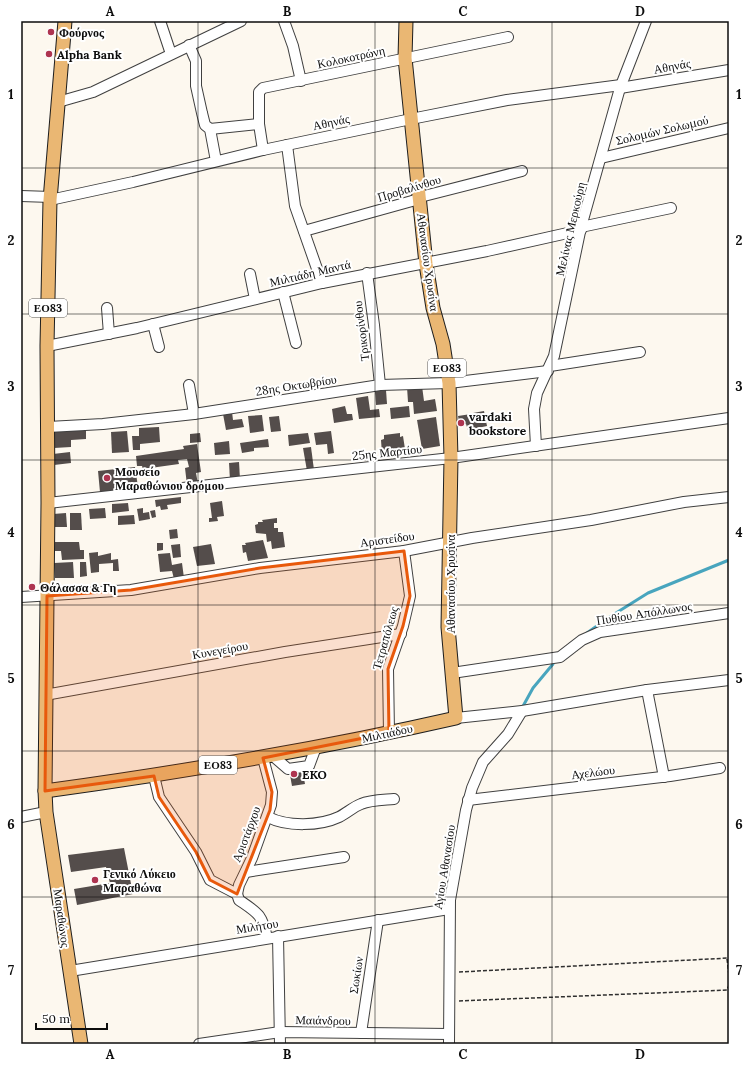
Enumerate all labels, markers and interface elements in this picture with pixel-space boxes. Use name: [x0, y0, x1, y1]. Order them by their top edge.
text: A: [106, 3, 115, 20]
text: B: [283, 3, 292, 20]
text: C: [459, 3, 468, 20]
text: D: [635, 3, 645, 20]
place label: Φούρνος: [59, 25, 105, 40]
marker: Φούρνος: [46, 27, 56, 37]
street label: Κολοκοτρώνη: [316, 43, 386, 71]
place label: Alpha Bank: [57, 47, 122, 62]
marker: Alpha Bank: [44, 49, 54, 59]
street label: Αθηνάς: [652, 55, 692, 77]
text: 1: [8, 86, 14, 103]
text: 1: [736, 86, 742, 103]
street label: Αθηνάς: [311, 111, 351, 133]
street label: Σολομών Σολωμού: [614, 112, 710, 148]
street label: Προβαλίνθου: [375, 171, 443, 205]
street label: Μελίνας Μερκούρη: [552, 181, 588, 277]
street label: Αθανασίου Χρυσίνα: [414, 212, 442, 313]
text: 2: [8, 232, 15, 249]
text: 2: [736, 232, 743, 249]
street label: Μιλτιάδη Μαντά: [268, 256, 353, 290]
road number: ΕΟ83: [29, 299, 67, 317]
street label: Τρικορίνθου: [350, 300, 372, 362]
road number: ΕΟ83: [428, 359, 466, 377]
street label: 28ης Οκτωβρίου: [254, 371, 338, 399]
text: 3: [7, 378, 15, 395]
text: 3: [735, 378, 743, 395]
place label: vardaki bookstore: [468, 409, 527, 438]
marker: vardaki bookstore: [456, 418, 466, 428]
street label: 25ης Μαρτίου: [351, 441, 423, 463]
place label: Μουσείο Μαραθώνιου δρόμου: [115, 464, 224, 493]
marker: Μουσείο Μαραθώνιου δρόμου: [102, 473, 112, 483]
text: 4: [7, 524, 15, 541]
text: 4: [735, 524, 743, 541]
street label: Αριστείδου: [359, 528, 415, 550]
street label: Αθανασίου Χρυσίνα: [443, 534, 458, 634]
place label: Θάλασσα & Γη: [40, 580, 117, 595]
marker: Θάλασσα & Γη: [27, 582, 37, 592]
street label: Πυθίου Απόλλωνος: [595, 598, 693, 628]
street label: Τετραπόλεως: [369, 604, 401, 671]
street label: Κυνεγείρου: [191, 638, 249, 662]
text: 5: [7, 670, 15, 687]
text: 5: [735, 670, 743, 687]
street label: Μιλτιάδου: [360, 720, 414, 746]
road number: ΕΟ83: [199, 756, 237, 774]
street label: Αχελώου: [570, 762, 616, 782]
place label: EKO: [302, 767, 327, 782]
marker: EKO: [289, 769, 299, 779]
street label: Αριστάρχου: [229, 804, 263, 864]
text: 6: [7, 816, 15, 833]
text: 6: [735, 816, 743, 833]
street label: Αγίου Αθανασίου: [430, 824, 458, 910]
place label: Γενικό Λύκειο Μαραθώνα: [103, 866, 176, 895]
marker: Γενικό Λύκειο Μαραθώνα: [90, 875, 100, 885]
street label: Μαραθώνος: [50, 888, 74, 949]
street label: Μιλήτου: [235, 915, 279, 937]
street label: Σωκίων: [346, 955, 366, 995]
text: 7: [8, 962, 14, 979]
text: 7: [736, 962, 742, 979]
scale bar: [36, 1005, 107, 1031]
text: 50 m: [42, 1011, 70, 1026]
street label: Μαιάνδρου: [295, 1012, 351, 1028]
text: A: [106, 1046, 115, 1063]
text: B: [283, 1046, 292, 1063]
text: C: [459, 1046, 468, 1063]
text: D: [635, 1046, 645, 1063]

